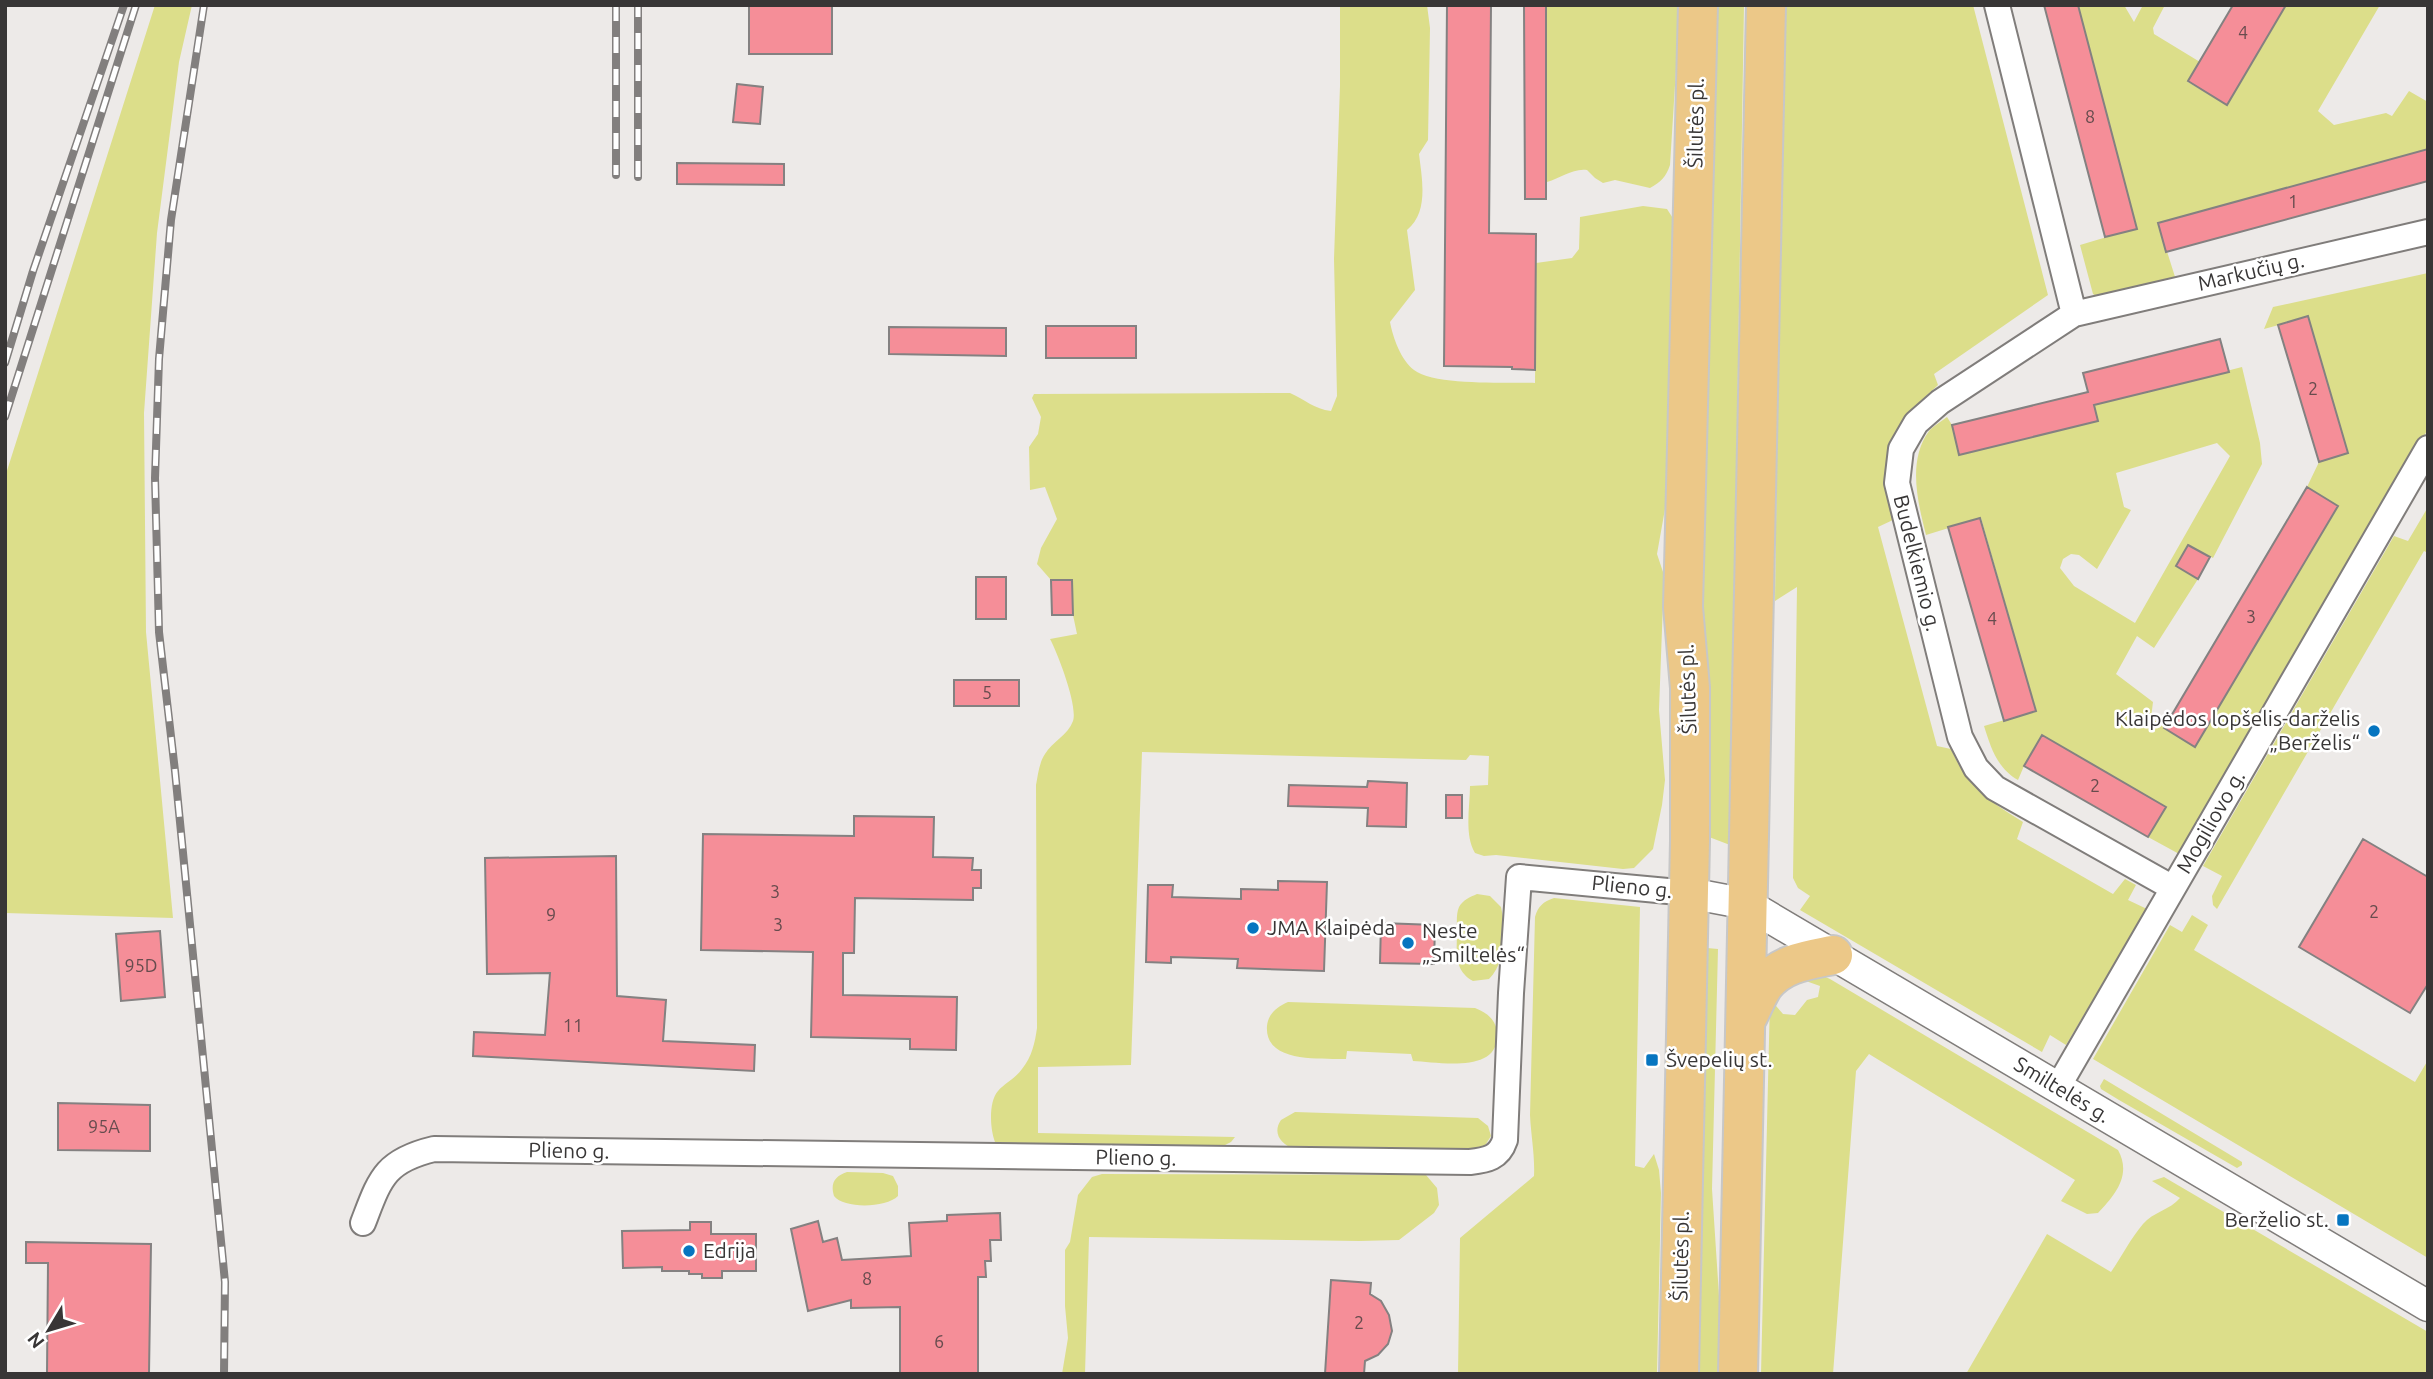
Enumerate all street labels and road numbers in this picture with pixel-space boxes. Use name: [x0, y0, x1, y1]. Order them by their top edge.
street label: Šilutės pl.: [1682, 78, 1708, 168]
street label: Markučių g.: [2195, 247, 2306, 295]
street label: Budelkiemio g.: [1889, 492, 1946, 633]
street label: Šilutės pl.: [1673, 643, 1701, 735]
street label: Mogiliovo g.: [2171, 766, 2249, 877]
street label: Plieno g.: [1591, 870, 1674, 902]
street label: Smiltelės g.: [2010, 1051, 2115, 1127]
street label: Plieno g.: [528, 1137, 610, 1163]
street label: Plieno g.: [1095, 1144, 1177, 1170]
street label: Šilutės pl.: [1667, 1211, 1693, 1301]

